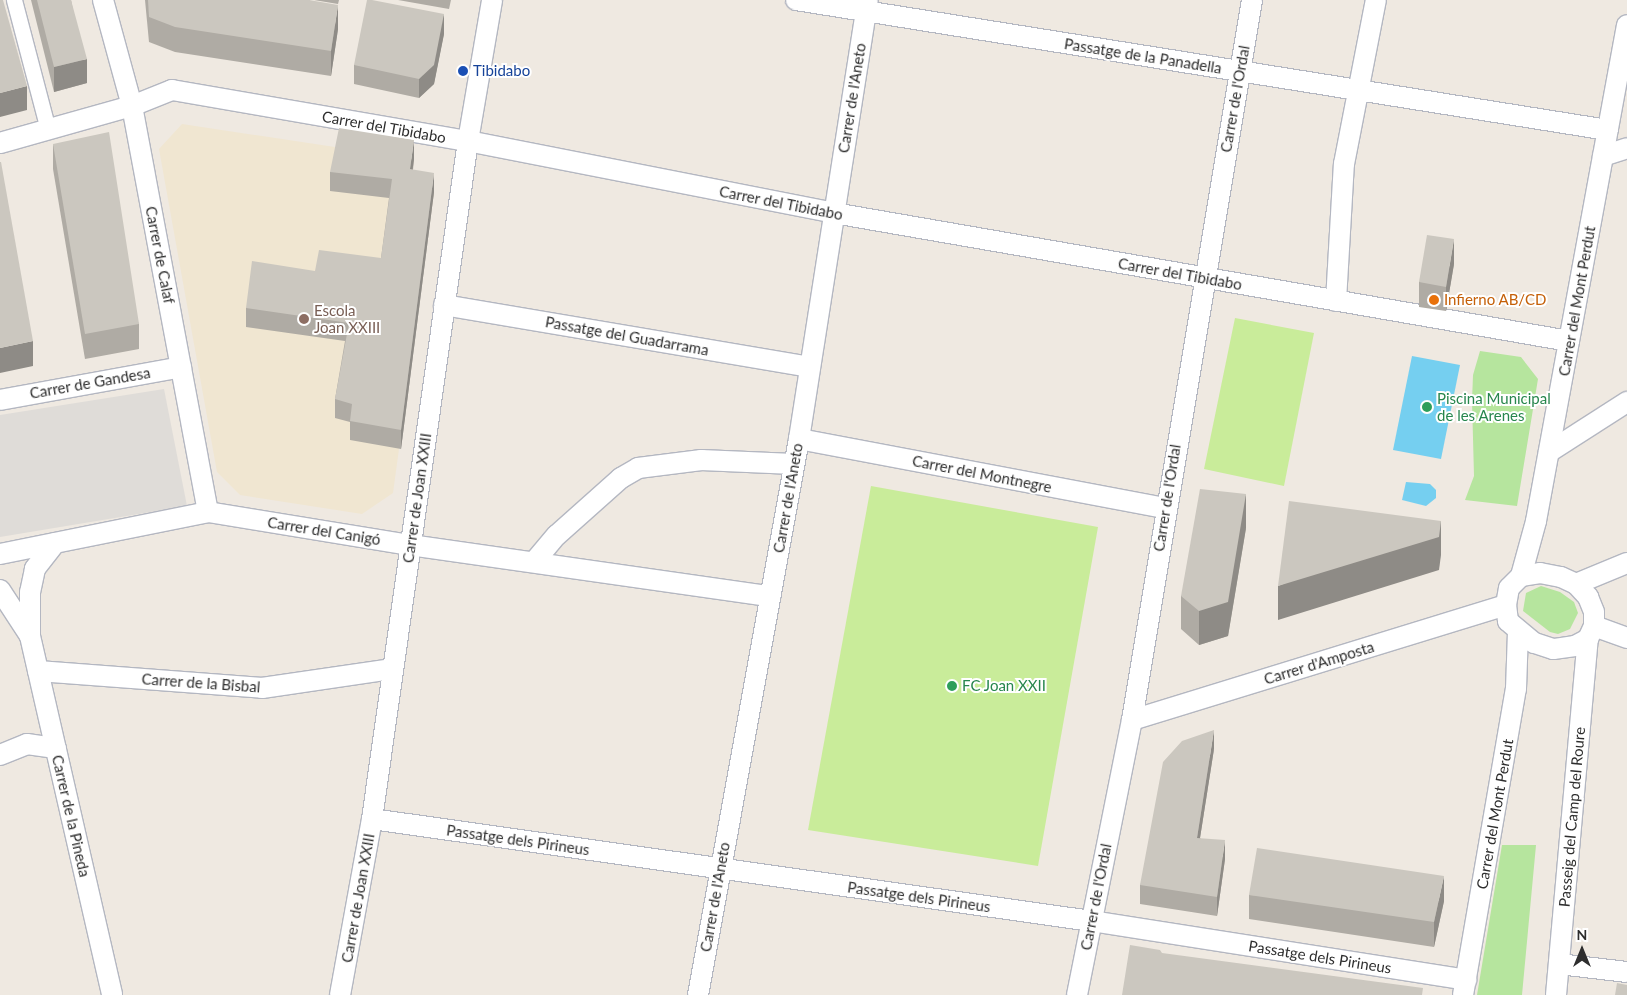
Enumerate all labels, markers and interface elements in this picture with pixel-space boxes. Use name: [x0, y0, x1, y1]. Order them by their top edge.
street label: Passatge de la Panadella: [1063, 35, 1223, 77]
street label: Carrer de l'Aneto: [834, 42, 870, 154]
street label: Carrer de l'Ordal: [1217, 44, 1253, 154]
place label: Tibidabo: [473, 62, 530, 80]
marker: Tibidabo: [457, 65, 469, 77]
street label: Carrer del Tibidabo: [320, 107, 448, 147]
street label: Carrer del Tibidabo: [717, 182, 845, 224]
street label: Carrer de Calaf: [142, 205, 178, 305]
street label: Carrer del Mont Perdut: [1555, 224, 1599, 378]
street label: Carrer del Tibidabo: [1116, 254, 1244, 294]
place label: Infierno AB/CD: [1444, 291, 1547, 309]
marker: Infierno AB/CD: [1428, 294, 1440, 306]
place label: Escola Joan XXIII: [314, 301, 380, 336]
marker: Escola Joan XXIII: [298, 313, 310, 325]
street label: Passatge del Guadarrama: [544, 313, 710, 359]
street label: Carrer de Gandesa: [28, 364, 152, 402]
place label: Piscina Municipal de les Arenes: [1437, 389, 1551, 424]
marker: Piscina Municipal de les Arenes: [1421, 401, 1433, 413]
street label: Carrer de Joan XXIII: [399, 432, 435, 564]
street label: Carrer de l'Aneto: [769, 442, 807, 554]
street label: Carrer de l'Ordal: [1150, 443, 1184, 553]
street label: Carrer del Montnegre: [911, 452, 1053, 496]
street label: Carrer del Canigó: [266, 513, 382, 549]
street label: Carrer d'Amposta: [1262, 638, 1376, 688]
street label: Carrer de la Bisbal: [141, 670, 261, 696]
place label: FC Joan XXII: [962, 677, 1046, 695]
marker: FC Joan XXII: [946, 680, 958, 692]
street label: Passeig del Camp del Roure: [1555, 726, 1589, 908]
street label: Carrer del Mont Perdut: [1473, 737, 1517, 891]
street label: Carrer de la Pineda: [48, 753, 94, 879]
street label: Passatge dels Pirineus: [445, 821, 591, 859]
street label: Carrer de Joan XXIII: [338, 832, 378, 964]
street label: Carrer de l'Aneto: [696, 841, 734, 953]
street label: Carrer de l'Ordal: [1077, 842, 1115, 952]
street label: Passatge dels Pirineus: [846, 878, 992, 916]
north arrow: [1557, 925, 1607, 975]
text: N: [1577, 926, 1587, 943]
street label: Passatge dels Pirineus: [1247, 937, 1393, 977]

